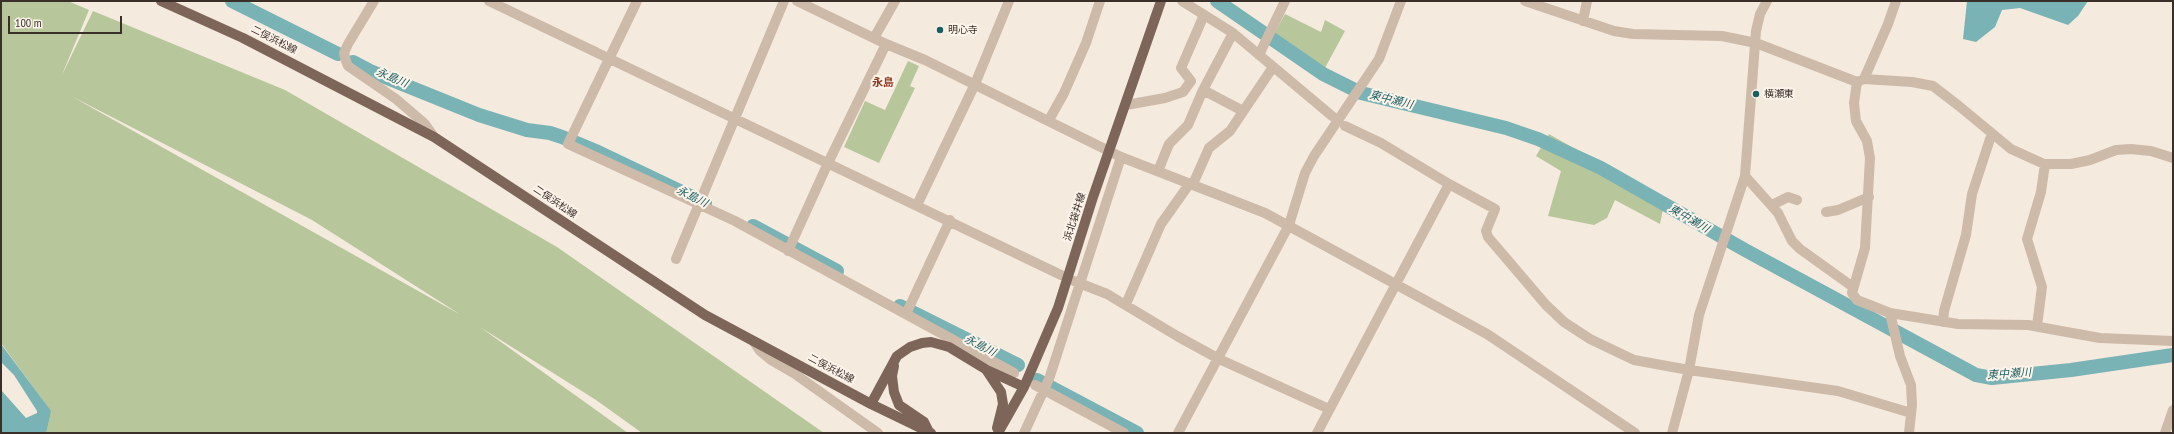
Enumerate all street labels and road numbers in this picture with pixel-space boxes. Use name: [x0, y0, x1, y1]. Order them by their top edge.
street label: 二俣浜松線: [249, 23, 299, 57]
street label: 二俣浜松線: [531, 183, 579, 221]
street label: 浜北袋井線: [1062, 191, 1088, 243]
street label: 二俣浜松線: [806, 352, 856, 386]

